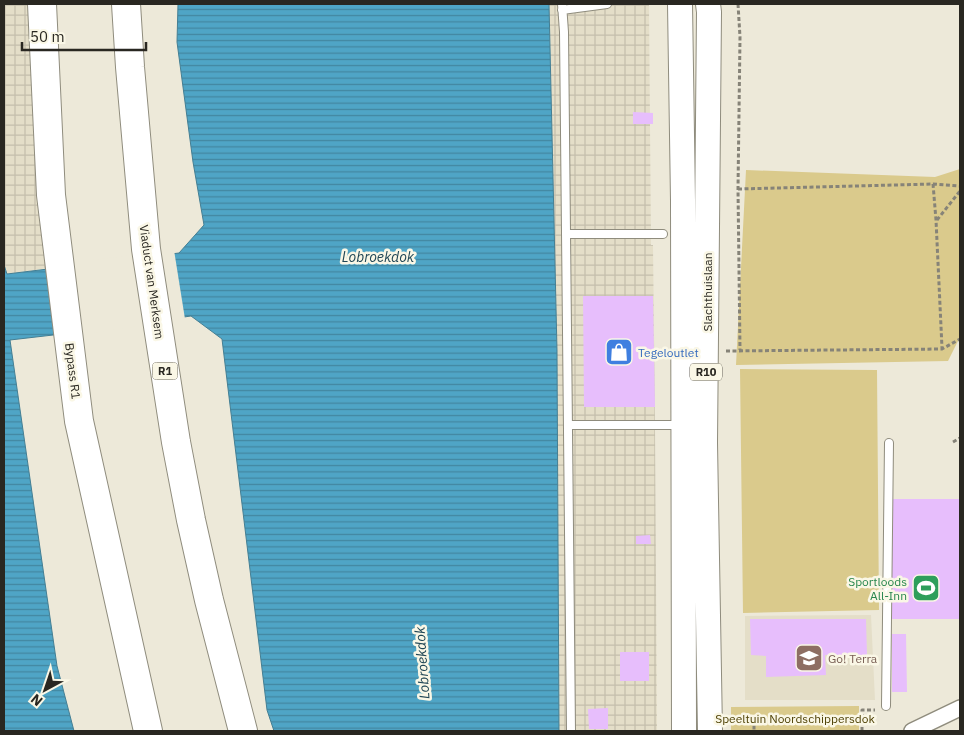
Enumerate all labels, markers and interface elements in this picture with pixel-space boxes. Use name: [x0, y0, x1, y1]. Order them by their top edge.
scale bar: [22, 20, 146, 52]
text: 50 m: [30, 27, 65, 46]
street label: Viaduct van Merksem: [137, 224, 167, 340]
water label: Lobroekdok: [342, 248, 415, 266]
street label: Slachthuislaan: [700, 252, 715, 332]
shop icon: Tegeloutlet: [604, 337, 634, 367]
street label: Bypass R1: [62, 342, 84, 400]
place label: Tegeloutlet: [638, 345, 699, 360]
road number: R1: [152, 362, 178, 380]
road number: R10: [690, 364, 722, 381]
sports icon: Sportloods All-Inn: [911, 573, 941, 603]
place label: Sportloods All-Inn: [848, 574, 907, 603]
water label: Lobroekdok: [410, 626, 433, 700]
school or university icon: Go! Terra: [794, 643, 824, 673]
place label: Go! Terra: [828, 651, 878, 666]
north arrow: [20, 665, 70, 715]
text: N: [27, 690, 46, 710]
park label: Speeltuin Noordschippersdok: [715, 711, 876, 726]

